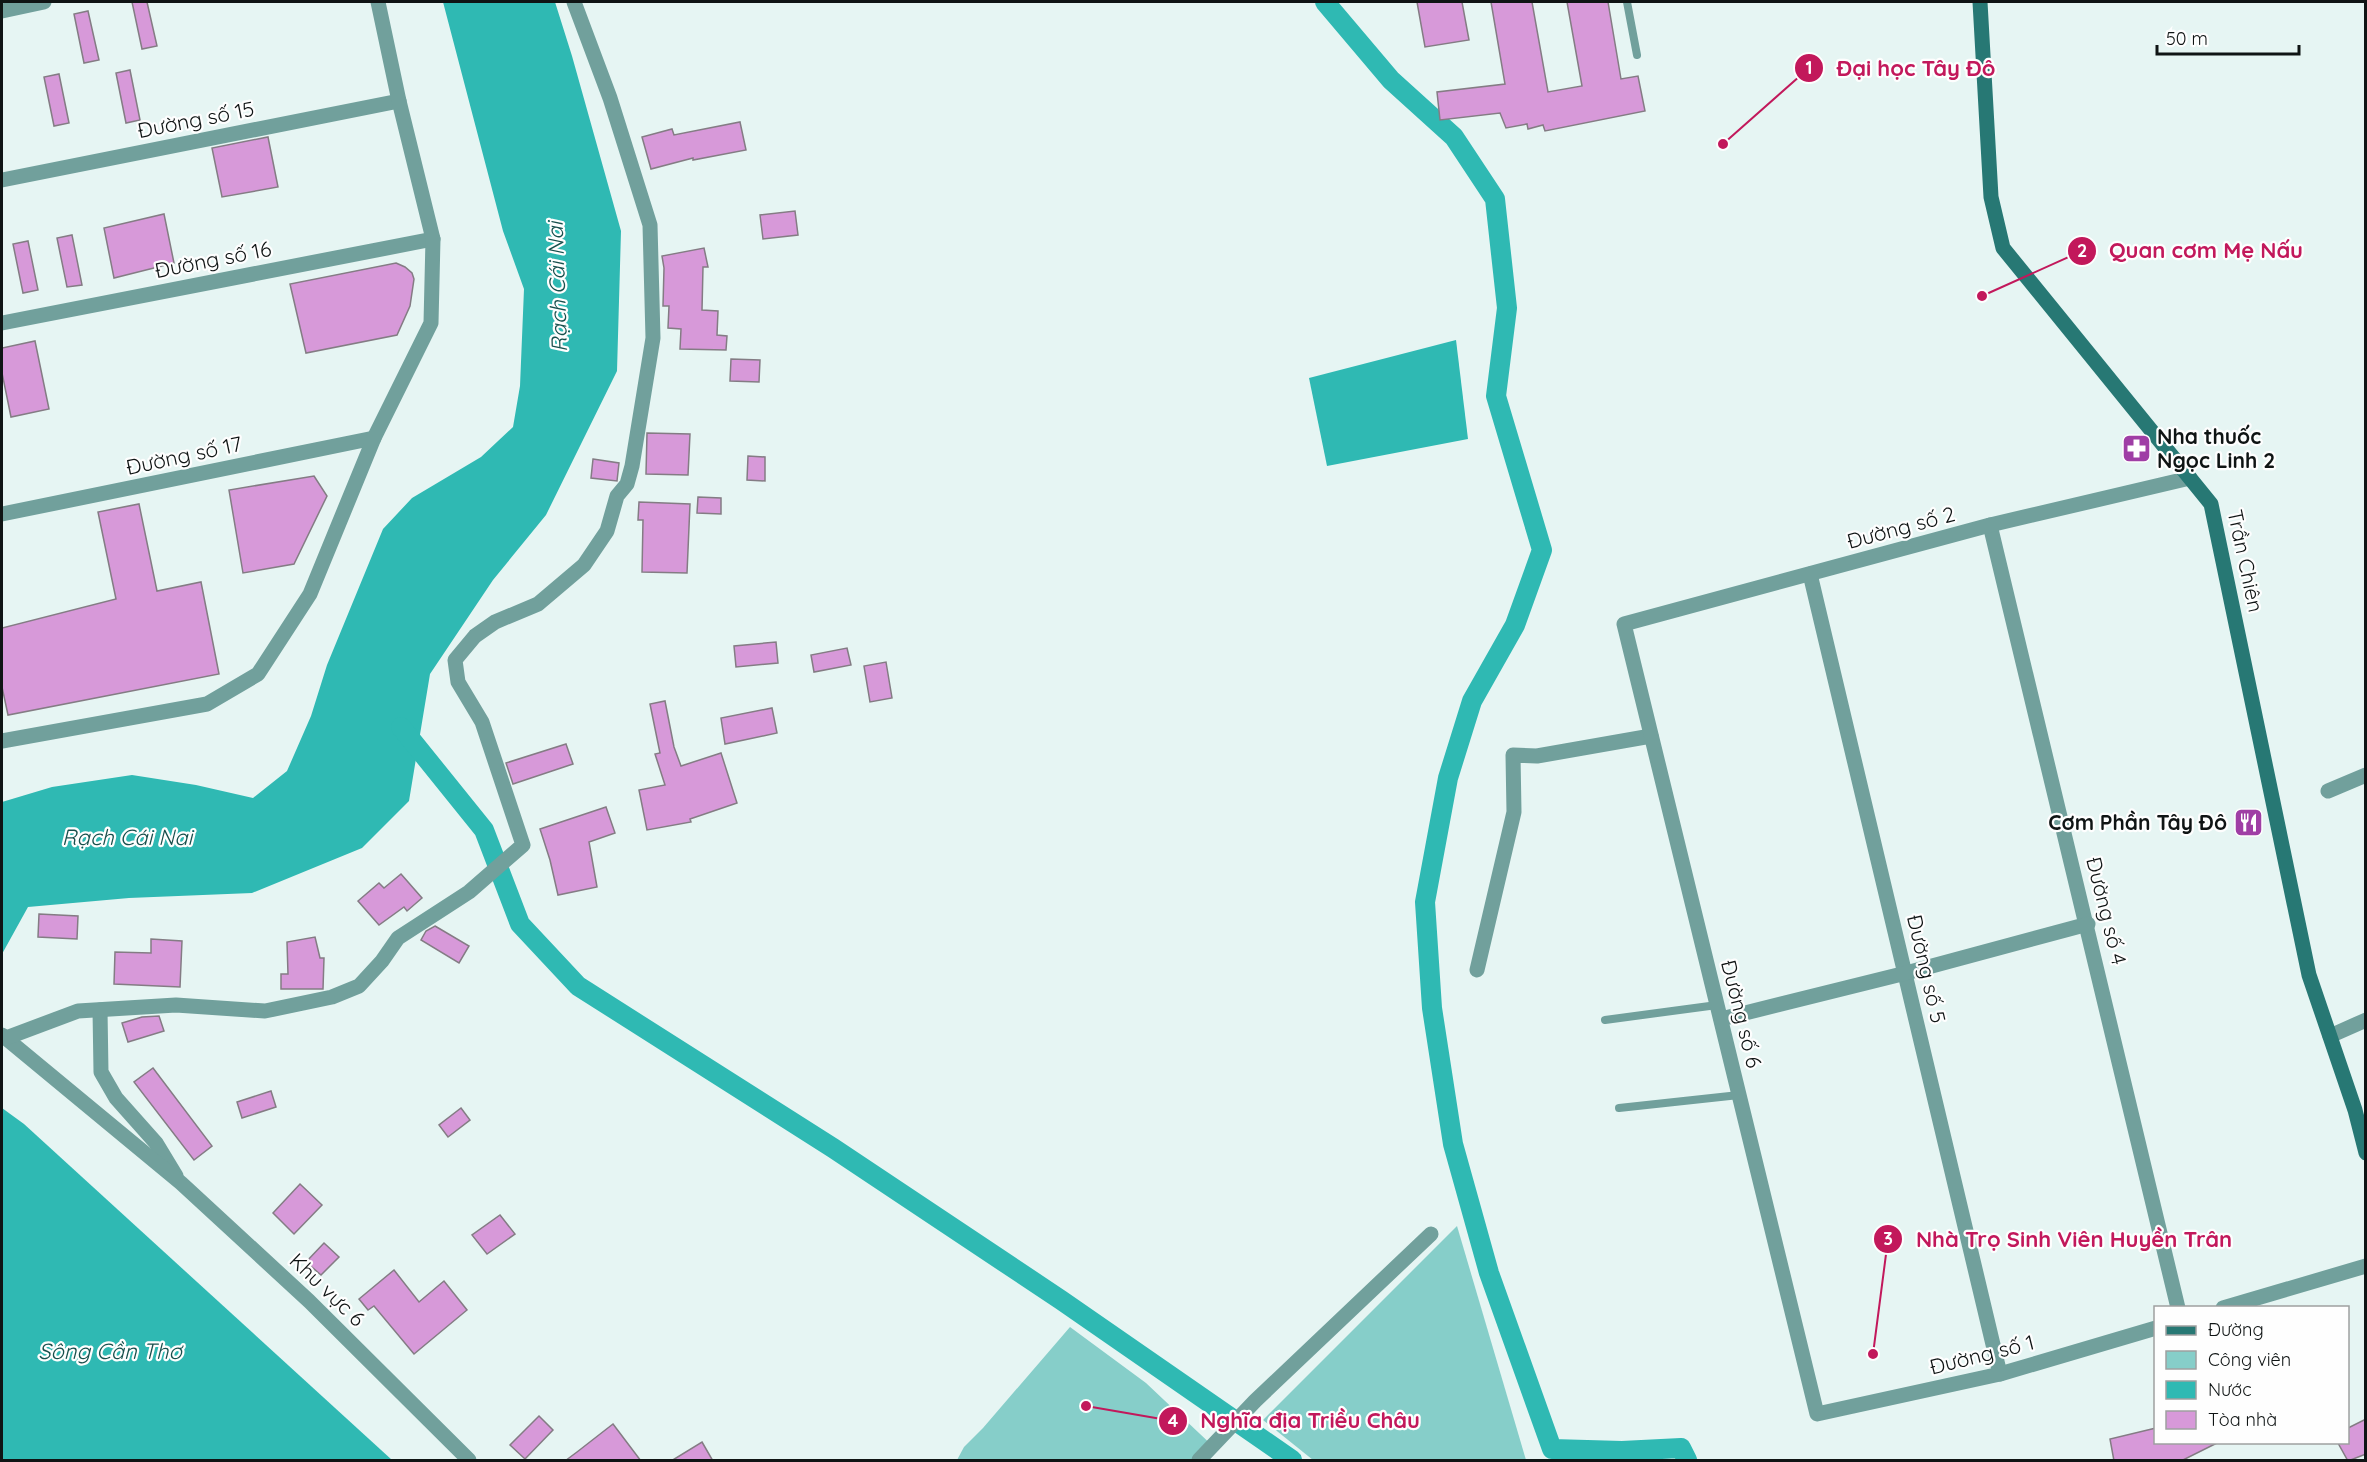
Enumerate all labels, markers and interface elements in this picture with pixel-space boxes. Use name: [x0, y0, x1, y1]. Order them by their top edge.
scale bar: [2157, 18, 2300, 56]
text: 50 m: [2166, 27, 2208, 50]
callout: Đại học Tây Đô: [1794, 48, 2007, 88]
text: Đại học Tây Đô: [1835, 54, 1996, 82]
text: 1: [1805, 56, 1813, 79]
street label: Đường số 15: [135, 95, 256, 143]
water label: Rạch Cái Nai: [541, 219, 573, 353]
callout: Quan cơm Mẹ Nấu: [2067, 231, 2315, 271]
street label: Đường số 16: [152, 235, 273, 283]
text: Quan cơm Mẹ Nấu: [2109, 236, 2303, 264]
text: 2: [2077, 239, 2087, 262]
place label: Nha thuốc Ngọc Linh 2: [2157, 423, 2275, 473]
street label: Đường số 17: [124, 430, 244, 480]
pharmacy icon: Nha thuốc Ngọc Linh 2: [2120, 433, 2152, 465]
street label: Đường số 2: [1844, 500, 1958, 554]
street label: Trần Chiên: [2222, 507, 2270, 614]
restaurant icon: Cơm Phần Tây Đô: [2232, 807, 2264, 839]
place label: Cơm Phần Tây Đô: [2048, 809, 2227, 835]
water label: Rạch Cái Nai: [62, 823, 195, 851]
street label: Đường số 4: [2081, 854, 2133, 967]
street label: Đường số 5: [1902, 912, 1952, 1025]
street label: Đường số 6: [1716, 957, 1768, 1070]
callout: Nhà Trọ Sinh Viên Huyền Trân: [1873, 1219, 2244, 1259]
text: Nhà Trọ Sinh Viên Huyền Trân: [1916, 1225, 2232, 1253]
text: 3: [1883, 1227, 1893, 1250]
street label: Khu vực 6: [285, 1247, 371, 1332]
legend: [2154, 1306, 2349, 1444]
text: Đường: [2208, 1318, 2264, 1341]
street label: Đường số 1: [1927, 1329, 2037, 1380]
water label: Sông Cần Thơ: [38, 1337, 185, 1365]
text: Công viên: [2208, 1348, 2291, 1371]
text: Nước: [2208, 1378, 2252, 1401]
callout: Nghĩa địa Triều Châu: [1158, 1401, 1432, 1441]
text: Nghĩa địa Triều Châu: [1200, 1406, 1420, 1434]
text: Tòa nhà: [2208, 1408, 2277, 1431]
text: 4: [1168, 1409, 1179, 1432]

